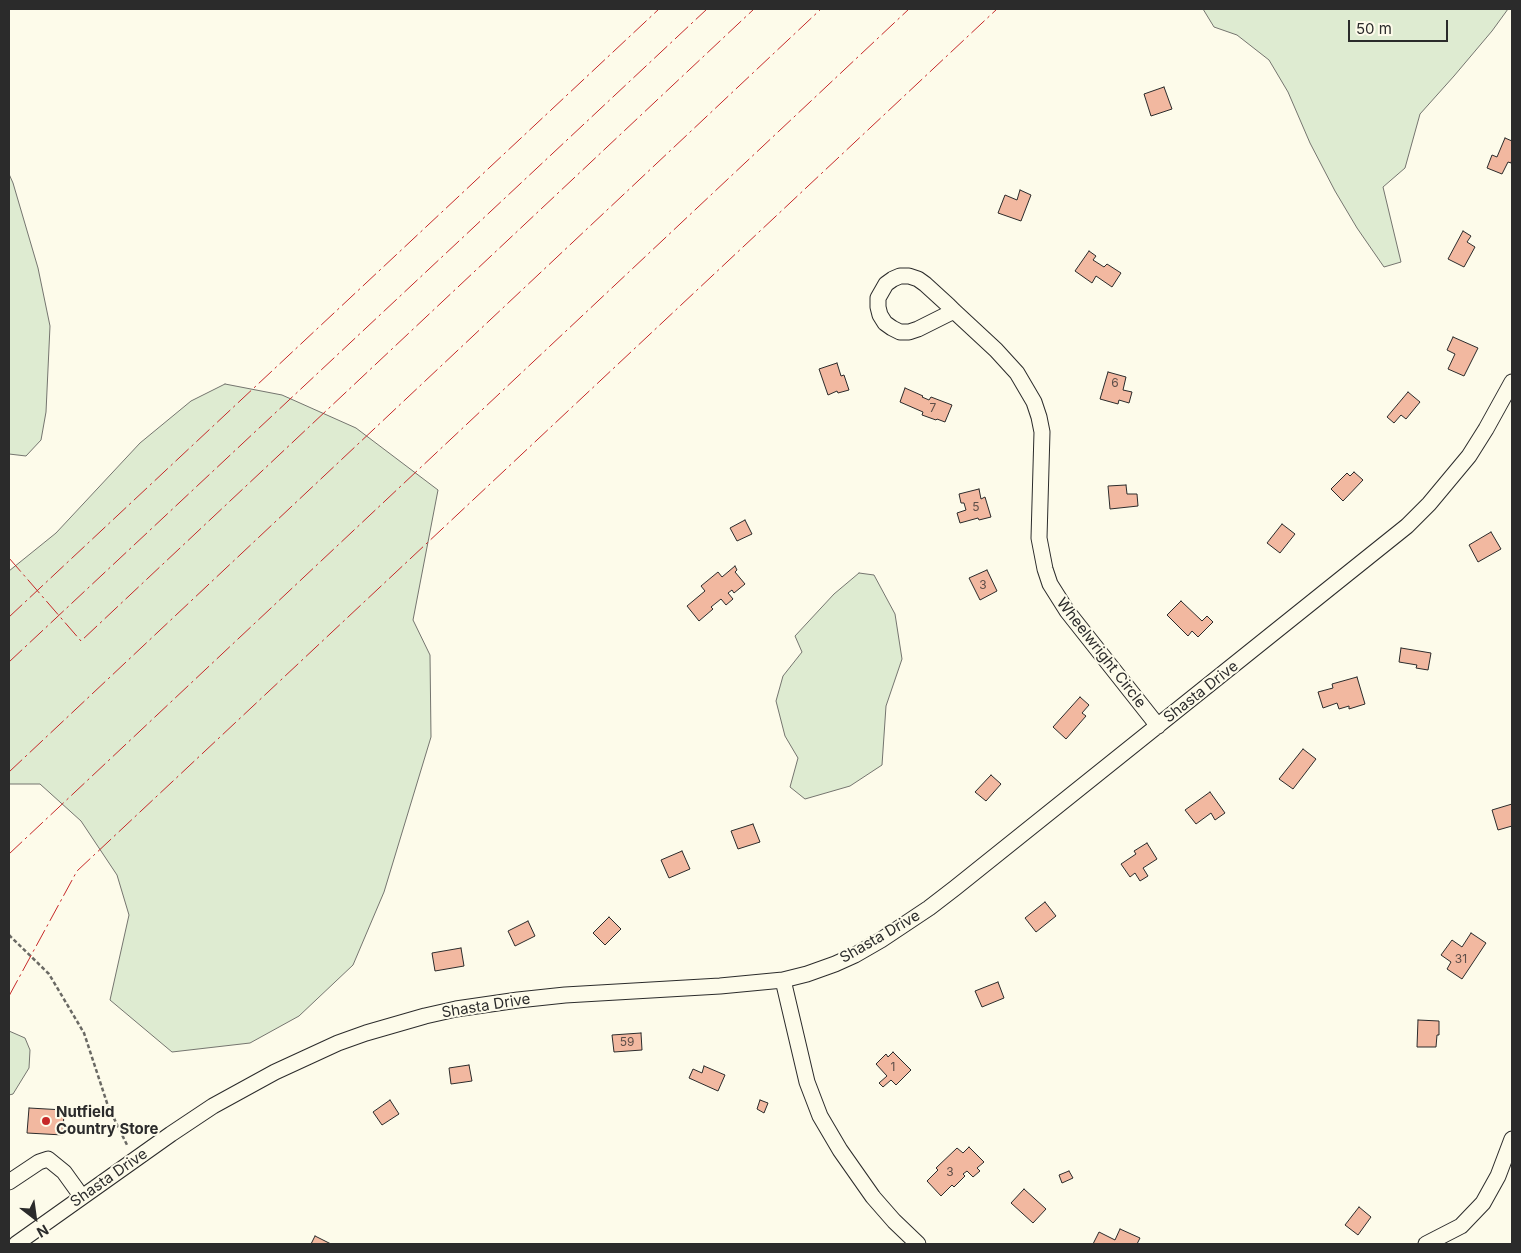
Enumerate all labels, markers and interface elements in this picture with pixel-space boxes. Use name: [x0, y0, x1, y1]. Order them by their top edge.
scale bar: [1351, 10, 1451, 42]
text: 50 m: [1356, 19, 1392, 38]
house number: 6: [1111, 376, 1119, 390]
house number: 7: [930, 401, 936, 415]
house number: 5: [972, 500, 980, 514]
house number: 3: [979, 578, 987, 592]
street label: Wheelwright Circle: [1052, 594, 1150, 712]
street label: Shasta Drive: [1160, 657, 1242, 727]
street label: Shasta Drive: [837, 907, 923, 967]
house number: 31: [1455, 952, 1467, 966]
street label: Shasta Drive: [440, 990, 532, 1022]
house number: 59: [620, 1035, 634, 1049]
house number: 1: [891, 1060, 895, 1074]
place label: Nutfield Country Store: [56, 1103, 158, 1138]
marker: Nutfield Country Store: [40, 1115, 52, 1127]
street label: Shasta Drive: [67, 1145, 151, 1211]
house number: 3: [946, 1165, 954, 1179]
north arrow: [10, 1193, 60, 1243]
text: N: [34, 1221, 52, 1241]

